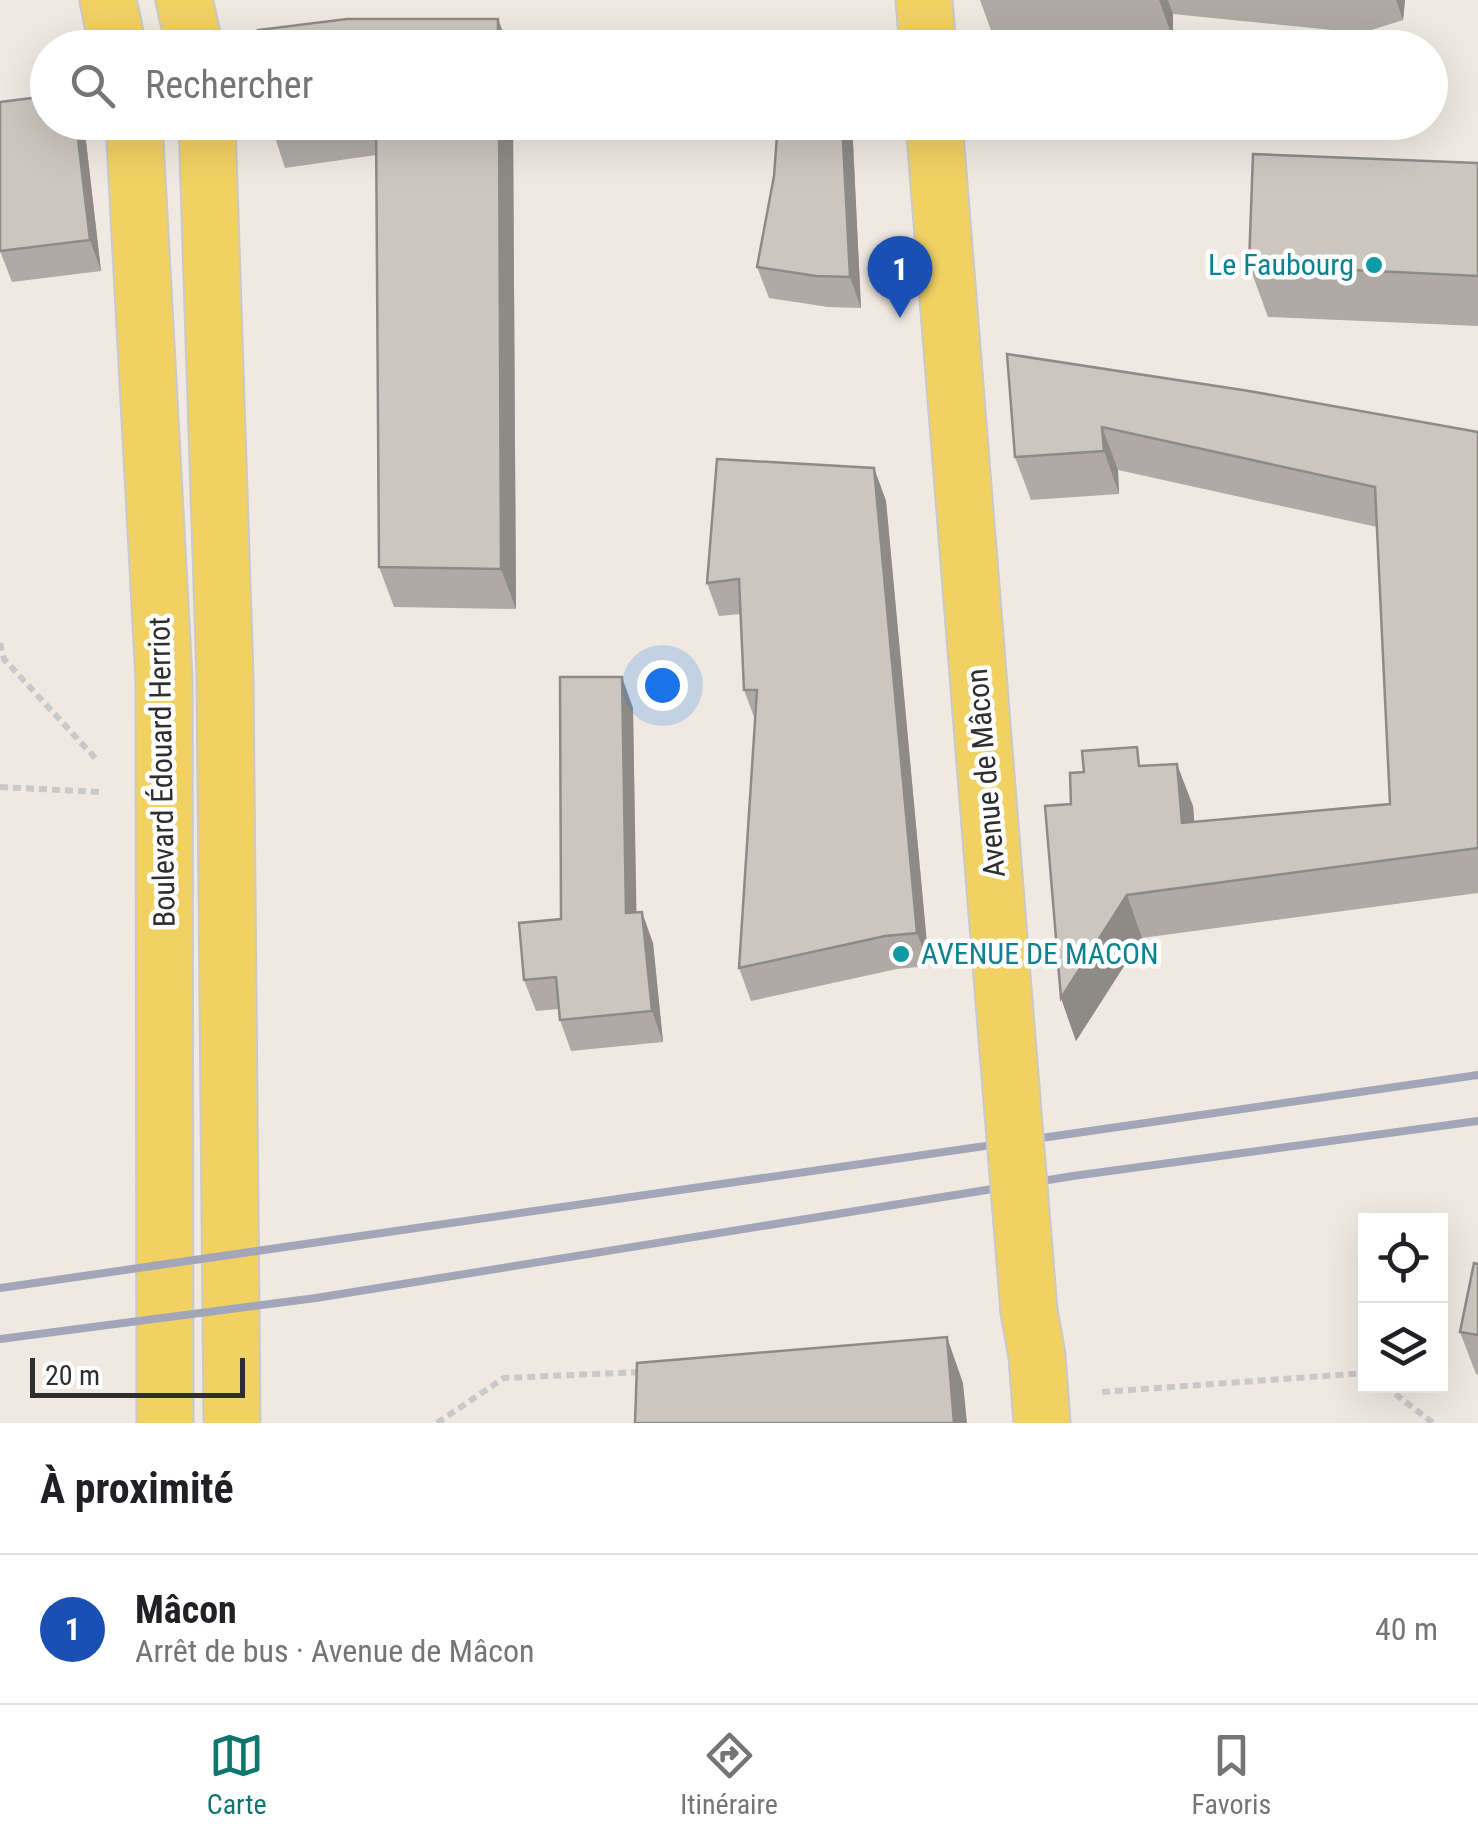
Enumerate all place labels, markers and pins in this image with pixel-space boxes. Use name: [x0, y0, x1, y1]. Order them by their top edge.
pin: 1: [868, 236, 932, 318]
place label: Le Faubourg: [1208, 247, 1354, 282]
marker: Le Faubourg: [1363, 254, 1385, 276]
place label: AVENUE DE MACON: [921, 936, 1159, 971]
marker: AVENUE DE MACON: [890, 943, 912, 965]

